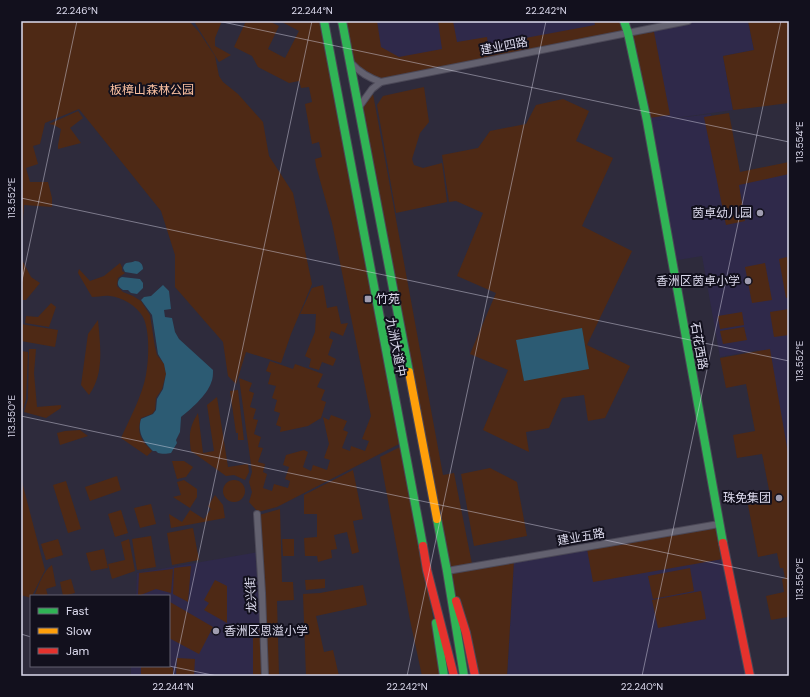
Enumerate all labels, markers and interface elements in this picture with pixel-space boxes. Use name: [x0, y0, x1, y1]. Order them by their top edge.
text: 22.246°N: [56, 4, 98, 17]
text: 22.244°N: [291, 4, 333, 17]
text: 22.242°N: [525, 4, 567, 17]
street label: 建业四路: [479, 34, 529, 58]
park label: 板樟山森林公园: [110, 82, 194, 98]
text: 113.554°E: [793, 121, 806, 163]
text: 113.552°E: [5, 177, 18, 219]
place label: 茵卓幼儿园: [692, 205, 752, 221]
marker: 茵卓幼儿园: [755, 208, 765, 218]
place label: 香洲区茵卓小学: [656, 273, 740, 289]
marker: 香洲区茵卓小学: [743, 276, 753, 286]
place label: 竹苑: [376, 291, 400, 307]
marker: 竹苑: [363, 294, 373, 304]
street label: 九洲大道中: [382, 316, 410, 378]
street label: 石花西路: [687, 321, 711, 371]
text: 113.552°E: [793, 340, 806, 382]
text: 113.550°E: [5, 395, 18, 437]
place label: 珠免集团: [723, 490, 771, 506]
marker: 珠免集团: [774, 493, 784, 503]
street label: 建业五路: [556, 525, 606, 549]
text: 113.550°E: [793, 558, 806, 600]
street label: 龙兴街: [242, 577, 260, 613]
legend: [30, 595, 170, 667]
text: Fast: [66, 603, 89, 619]
text: Slow: [66, 623, 92, 639]
place label: 香洲区恩溢小学: [224, 623, 308, 639]
marker: 香洲区恩溢小学: [211, 626, 221, 636]
text: Jam: [66, 643, 89, 659]
text: 22.244°N: [152, 680, 194, 693]
text: 22.242°N: [386, 680, 428, 693]
text: 22.240°N: [621, 680, 663, 693]

